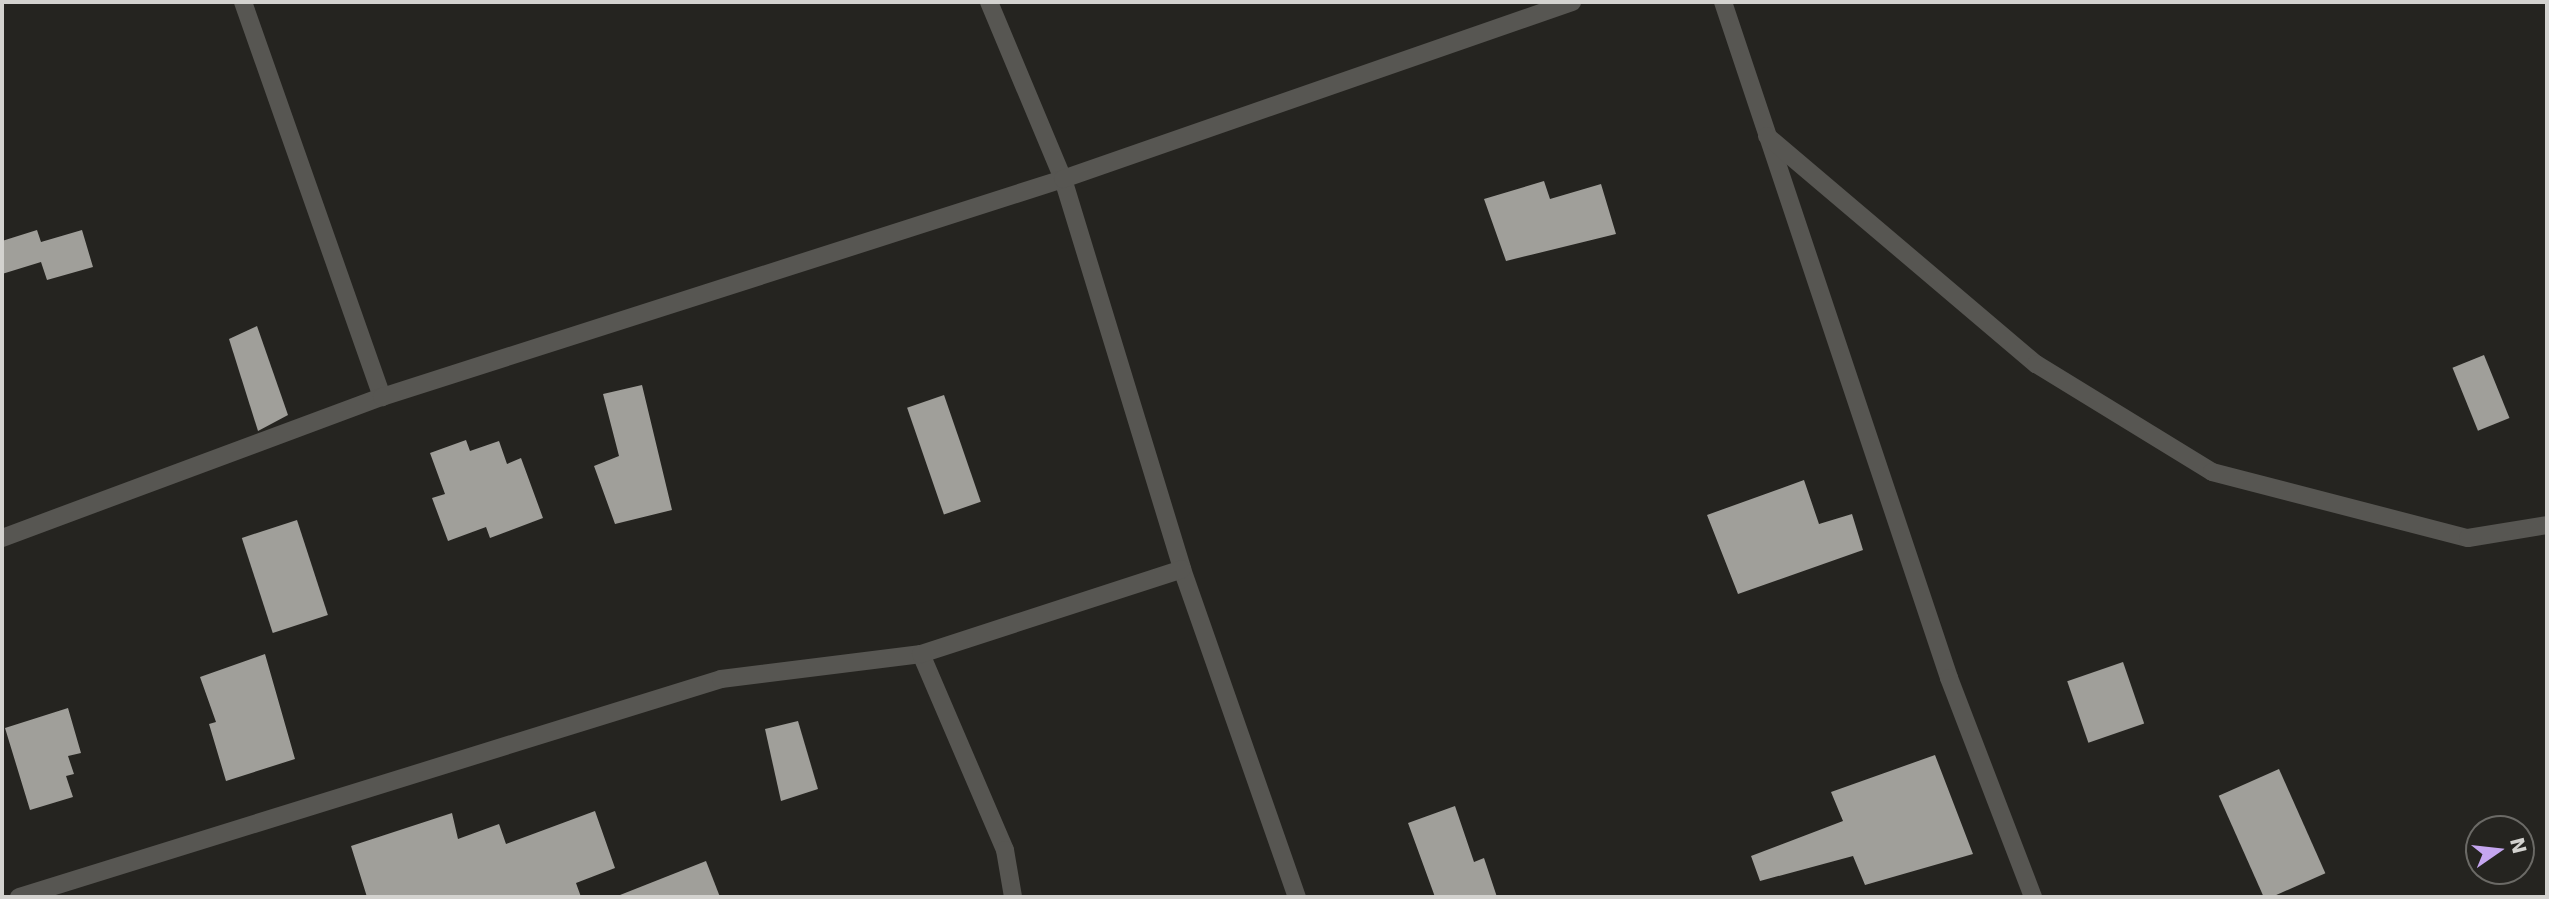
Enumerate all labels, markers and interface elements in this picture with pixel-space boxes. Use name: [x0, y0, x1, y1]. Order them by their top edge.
north arrow: [2465, 815, 2535, 885]
text: N: [2506, 835, 2531, 856]

